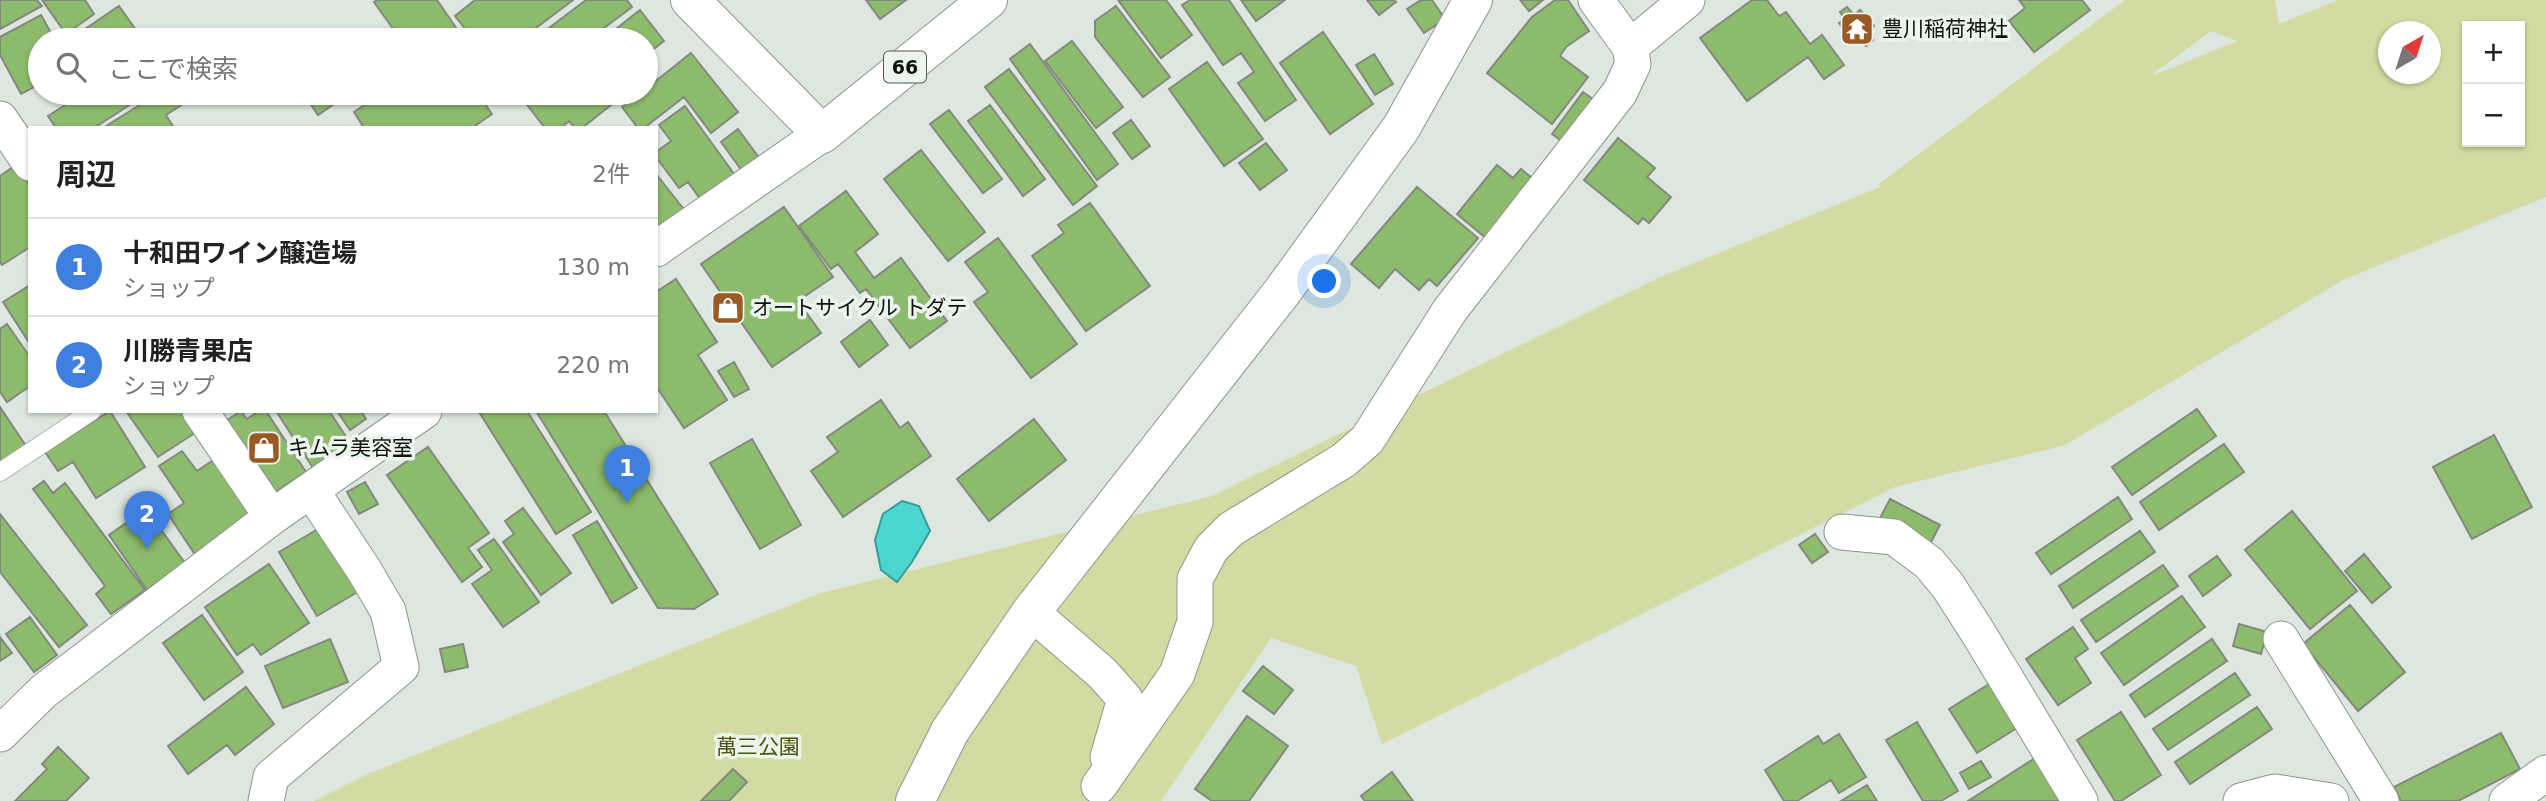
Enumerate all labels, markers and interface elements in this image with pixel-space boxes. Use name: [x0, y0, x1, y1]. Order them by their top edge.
temple icon: 豊川稲荷神社: [1838, 10, 1876, 48]
place label: 豊川稲荷神社: [1882, 17, 2008, 41]
north arrow: [2378, 21, 2441, 84]
map controls: [2462, 21, 2525, 147]
button: +: [2462, 21, 2525, 84]
search box: [28, 28, 658, 105]
icon: search: [52, 48, 90, 86]
road number: 66: [884, 52, 926, 82]
text: ここで検索: [108, 54, 238, 84]
button: −: [2462, 84, 2525, 147]
text: 周辺: [56, 157, 116, 192]
text: 2件: [592, 161, 630, 187]
text: 十和田ワイン醸造場: [123, 238, 357, 268]
text: 1: [71, 254, 87, 280]
text: 130 m: [556, 254, 630, 280]
your location: [1307, 264, 1341, 298]
text: ショップ: [123, 275, 215, 301]
shop icon: オートサイクル トダテ: [709, 289, 747, 327]
place label: オートサイクル トダテ: [752, 296, 968, 320]
text: 川勝青果店: [123, 336, 253, 366]
text: 2: [71, 352, 87, 378]
text: 220 m: [556, 352, 630, 378]
text: ショップ: [123, 373, 215, 399]
shop icon: キムラ美容室: [245, 429, 283, 467]
place label: キムラ美容室: [288, 436, 413, 460]
pin: 1: [604, 445, 650, 503]
pin: 2: [124, 491, 170, 549]
park label: 萬三公園: [716, 735, 800, 759]

